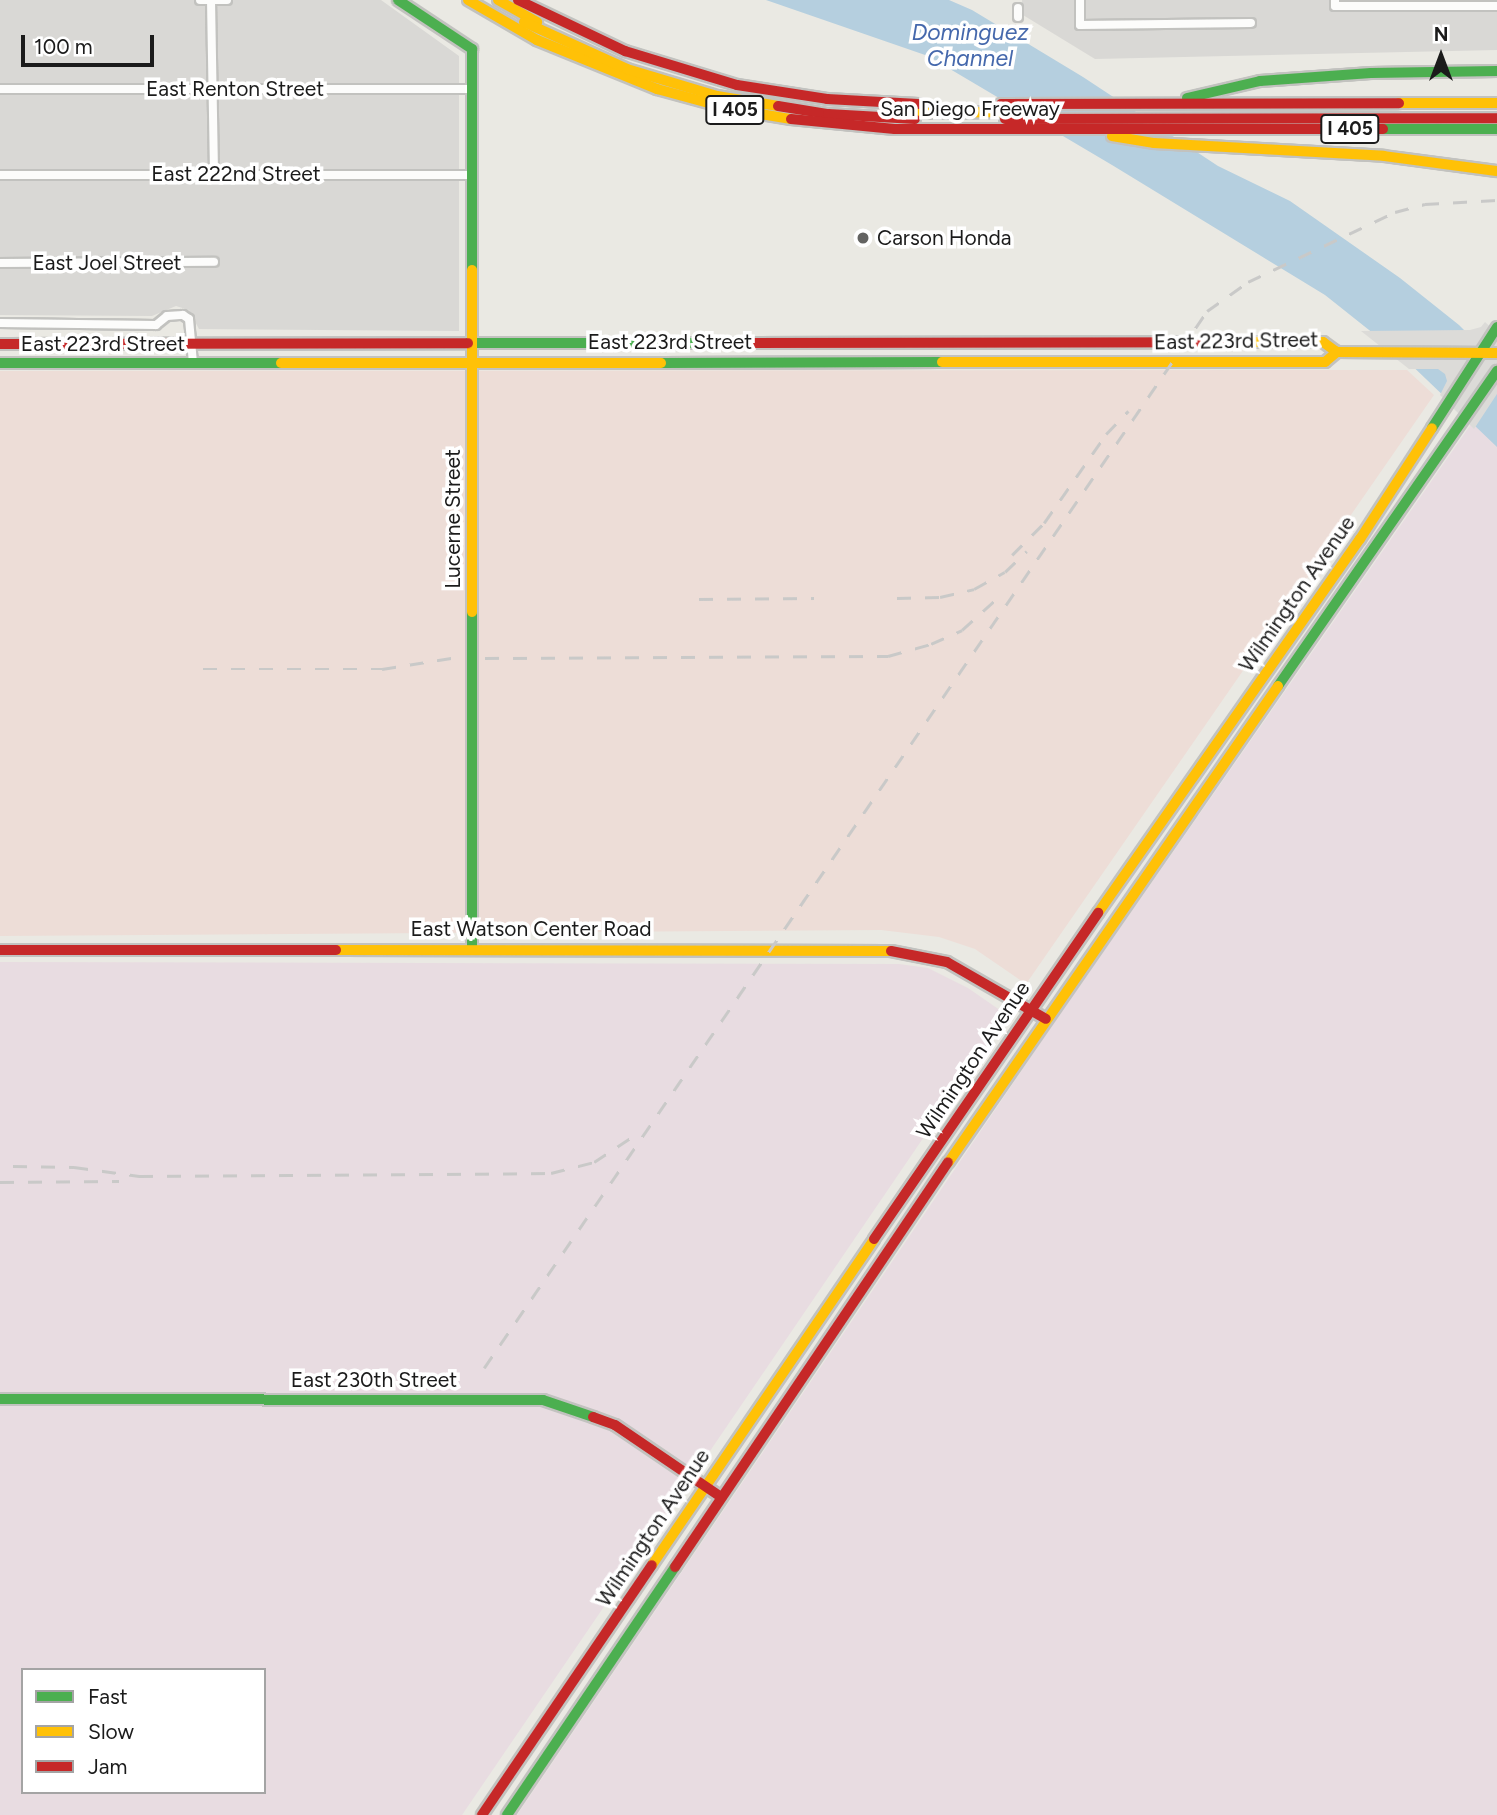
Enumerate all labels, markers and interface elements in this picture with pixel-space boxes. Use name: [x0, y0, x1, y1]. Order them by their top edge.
water label: Dominguez Channel: [911, 18, 1029, 72]
scale bar: [24, 21, 158, 65]
north arrow: [1406, 21, 1476, 91]
text: N: [1434, 23, 1448, 46]
text: 100 m: [34, 34, 93, 59]
street label: East Renton Street: [146, 76, 324, 102]
road number: I 405: [705, 94, 765, 125]
street label: San Diego Freeway: [880, 96, 1060, 122]
road number: I 405: [1320, 113, 1380, 144]
street label: East 222nd Street: [151, 161, 321, 187]
place label: Carson Honda: [877, 225, 1012, 251]
marker: Carson Honda: [855, 230, 871, 246]
street label: East Joel Street: [32, 250, 182, 276]
street label: East 223rd Street: [1154, 327, 1318, 355]
street label: East 223rd Street: [588, 329, 752, 355]
street label: East 223rd Street: [21, 331, 185, 357]
street label: Lucerne Street: [440, 449, 466, 589]
street label: Wilmington Avenue: [1234, 511, 1360, 677]
street label: East Watson Center Road: [410, 916, 652, 942]
street label: Wilmington Avenue: [911, 977, 1035, 1143]
street label: East 230th Street: [291, 1367, 457, 1393]
street label: Wilmington Avenue: [591, 1445, 715, 1611]
legend: [21, 1668, 266, 1794]
text: Fast: [88, 1684, 128, 1709]
text: Slow: [88, 1719, 134, 1744]
text: Jam: [88, 1754, 127, 1779]

